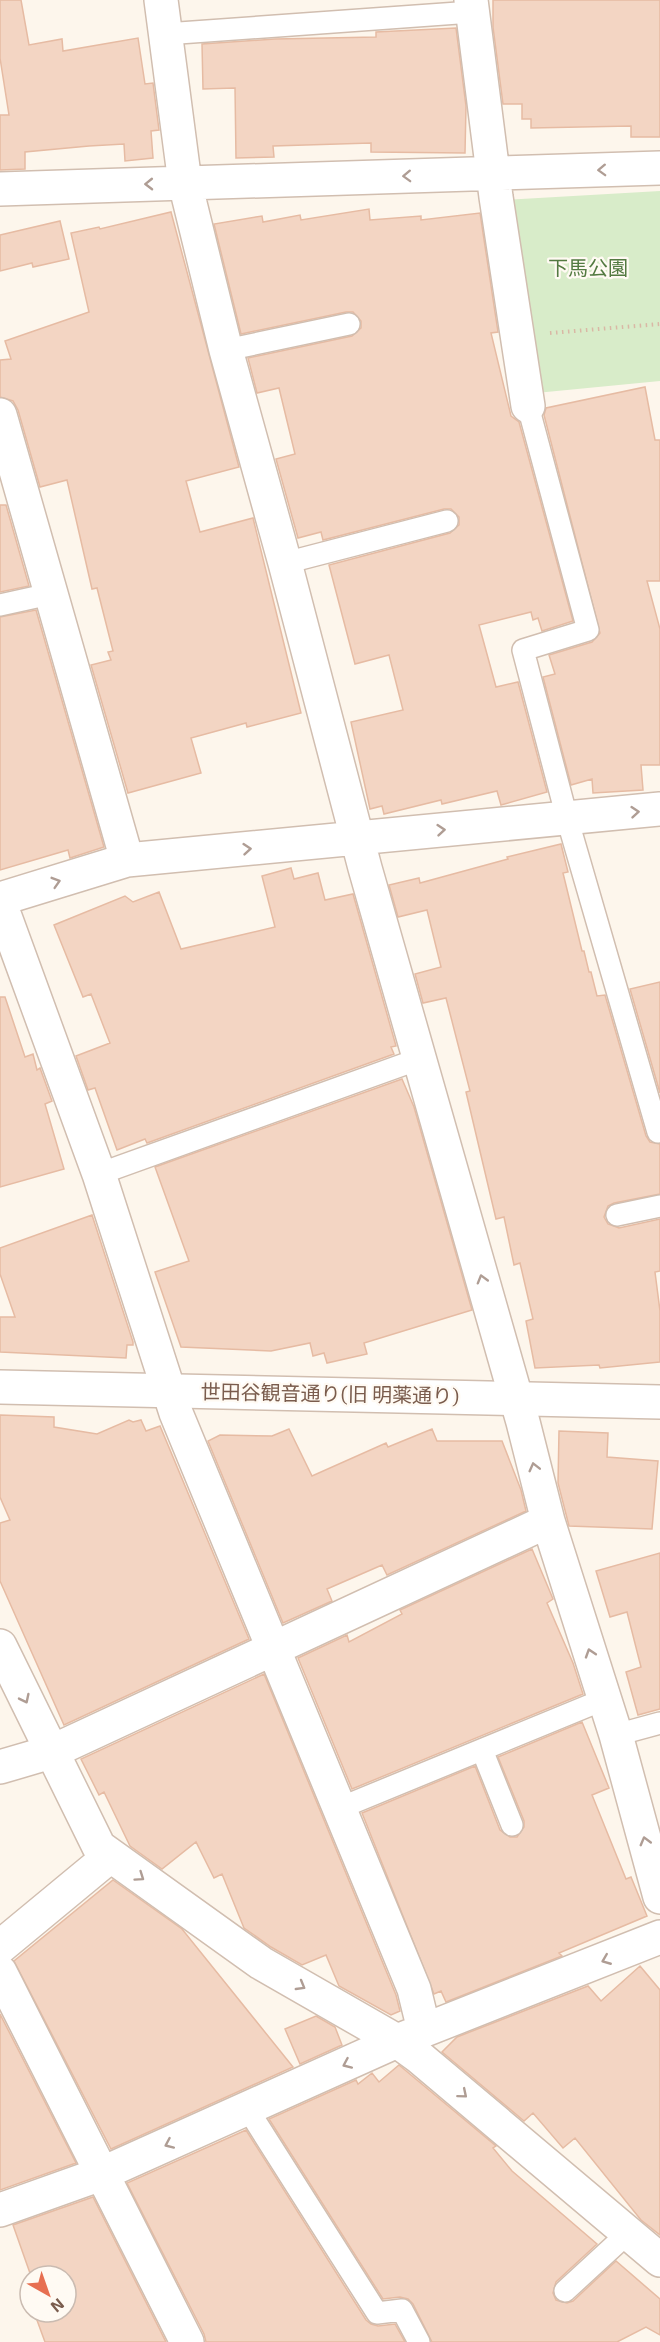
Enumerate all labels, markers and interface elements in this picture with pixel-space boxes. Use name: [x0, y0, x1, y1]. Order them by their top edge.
one-way arrow: [597, 164, 606, 176]
one-way arrow: [402, 170, 411, 183]
one-way arrow: [144, 178, 153, 190]
park label: 下馬公園: [548, 255, 628, 279]
one-way arrow: [631, 806, 640, 819]
one-way arrow: [437, 824, 446, 837]
one-way arrow: [243, 843, 252, 856]
one-way arrow: [50, 877, 61, 889]
one-way arrow: [476, 1274, 489, 1284]
street label: 世田谷観音通り(旧 明薬通り): [200, 1379, 460, 1407]
one-way arrow: [529, 1462, 542, 1472]
one-way arrow: [585, 1648, 598, 1659]
one-way arrow: [18, 1693, 30, 1704]
one-way arrow: [639, 1836, 652, 1846]
one-way arrow: [133, 1870, 144, 1881]
one-way arrow: [601, 1953, 612, 1965]
one-way arrow: [295, 1979, 305, 1991]
one-way arrow: [343, 2057, 354, 2069]
one-way arrow: [456, 2087, 467, 2098]
one-way arrow: [165, 2136, 176, 2148]
north arrow: [18, 2264, 78, 2324]
text: N: [47, 2295, 68, 2317]

